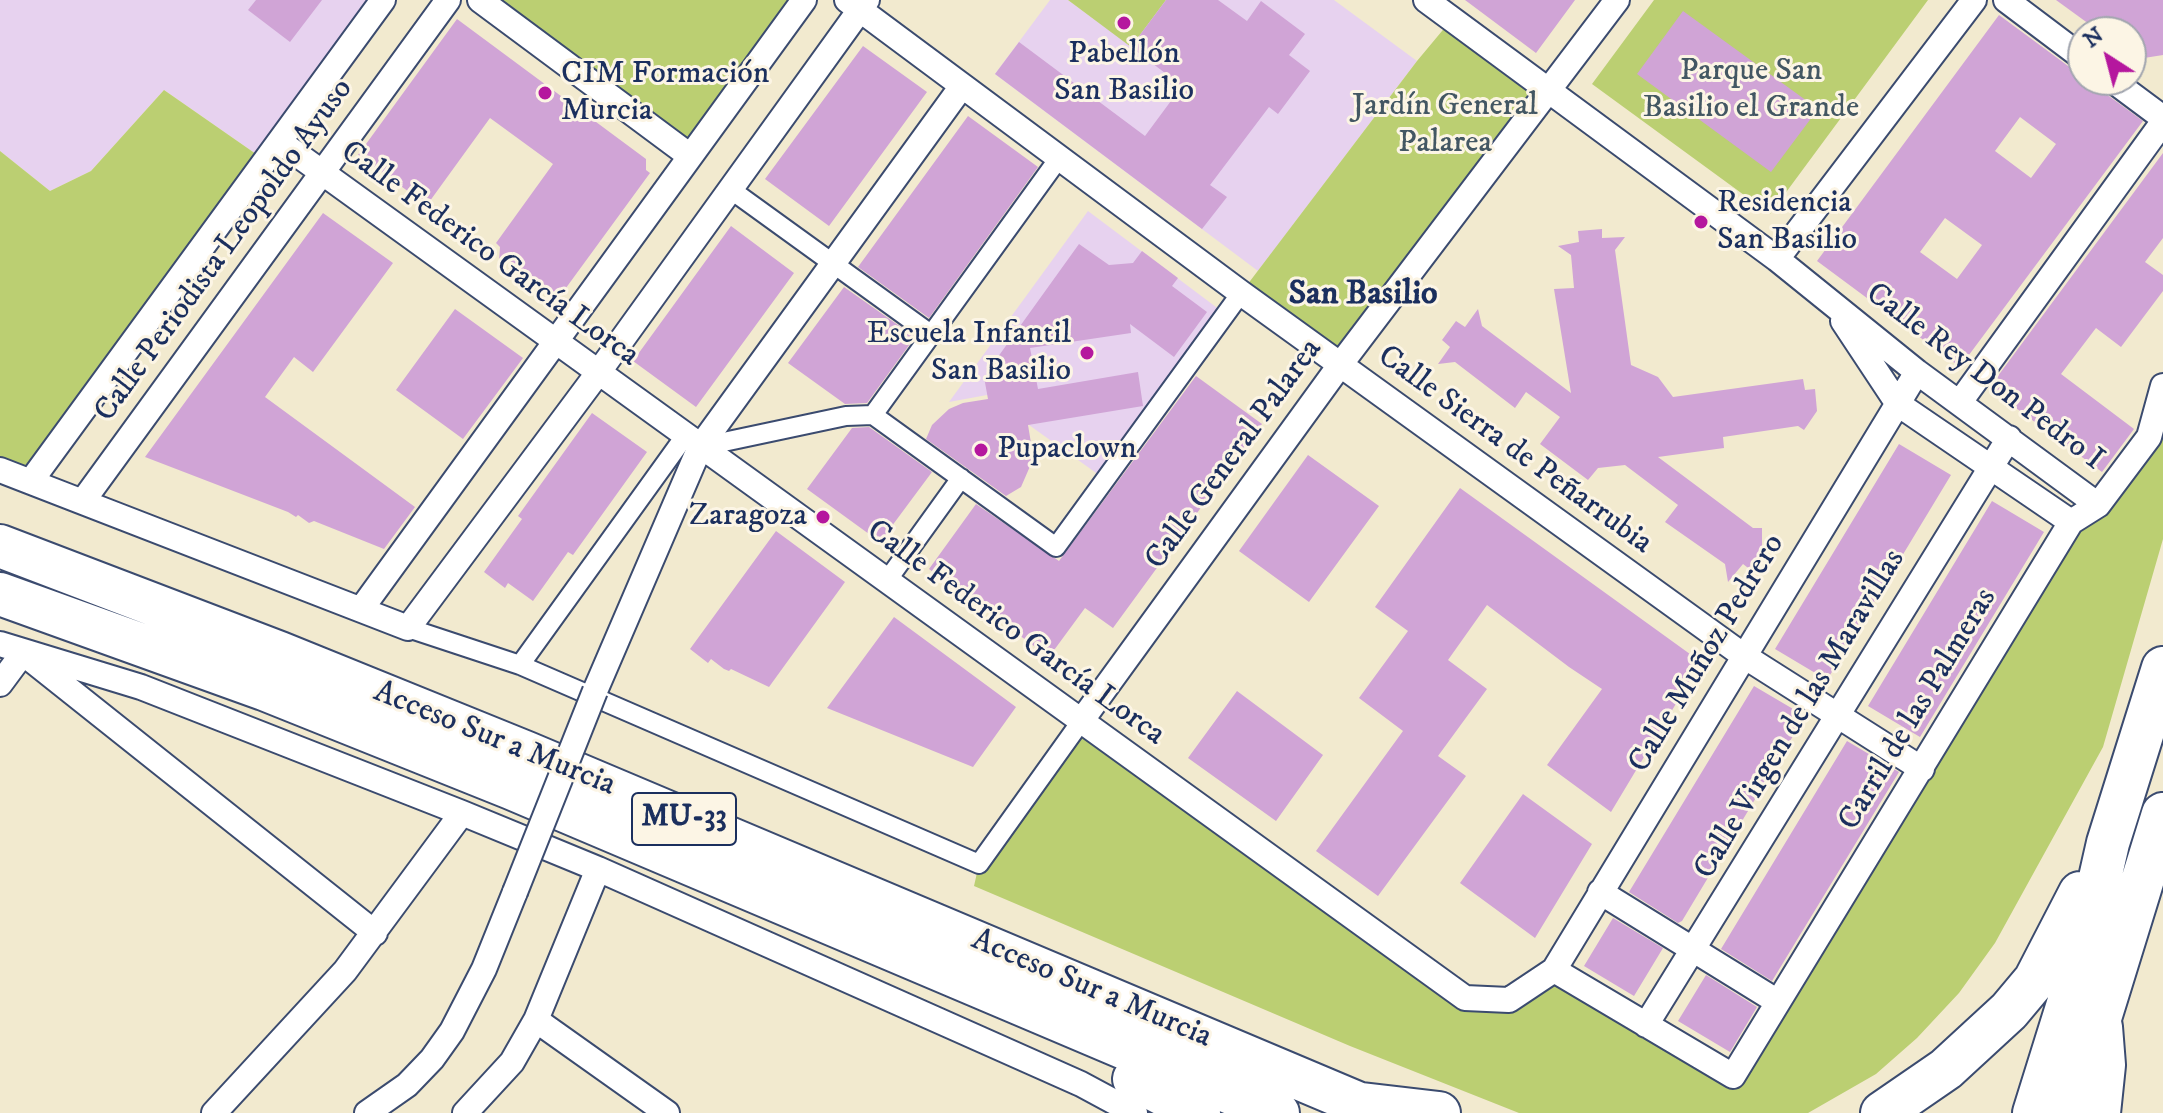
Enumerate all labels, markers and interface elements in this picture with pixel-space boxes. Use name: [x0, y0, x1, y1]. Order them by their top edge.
marker: Pabellón San Basilio: [1115, 14, 1133, 32]
north arrow: [2067, 16, 2147, 96]
text: N: [2079, 22, 2109, 54]
place label: Pabellón San Basilio: [1054, 36, 1194, 111]
park label: Parque San Basilio el Grande: [1643, 53, 1859, 128]
place label: CIM Formación Murcia: [561, 56, 769, 131]
street label: Calle Periodista Leopoldo Ayuso: [88, 72, 362, 430]
marker: CIM Formación Murcia: [536, 84, 554, 102]
park label: Jardín General Palarea: [1352, 88, 1538, 163]
street label: Calle Federico García Lorca: [332, 134, 646, 376]
place label: Residencia San Basilio: [1717, 185, 1857, 260]
marker: Residencia San Basilio: [1692, 213, 1710, 231]
district label: San Basilio: [1289, 276, 1437, 316]
street label: Calle Rey Don Pedro I: [1857, 276, 2111, 480]
place label: Escuela Infantil San Basilio: [867, 316, 1071, 391]
street label: Calle General Palarea: [1138, 332, 1332, 578]
street label: Calle Sierra de Peñarrubia: [1369, 338, 1659, 564]
marker: Escuela Infantil San Basilio: [1078, 344, 1096, 362]
place label: Pupaclown: [997, 431, 1137, 469]
marker: Pupaclown: [972, 441, 990, 459]
place label: Zaragoza: [689, 498, 807, 536]
marker: Zaragoza: [814, 508, 832, 526]
street label: Calle Federico García Lorca: [858, 513, 1172, 755]
street label: Calle Muñoz Pedrero: [1622, 528, 1794, 780]
street label: Calle Virgen de las Maravillas: [1687, 543, 1915, 887]
street label: Carril de las Palmeras: [1832, 582, 2006, 838]
street label: Acceso Sur a Murcia: [367, 674, 621, 806]
road number: MU-33: [632, 793, 736, 845]
street label: Acceso Sur a Murcia: [965, 922, 1217, 1058]

